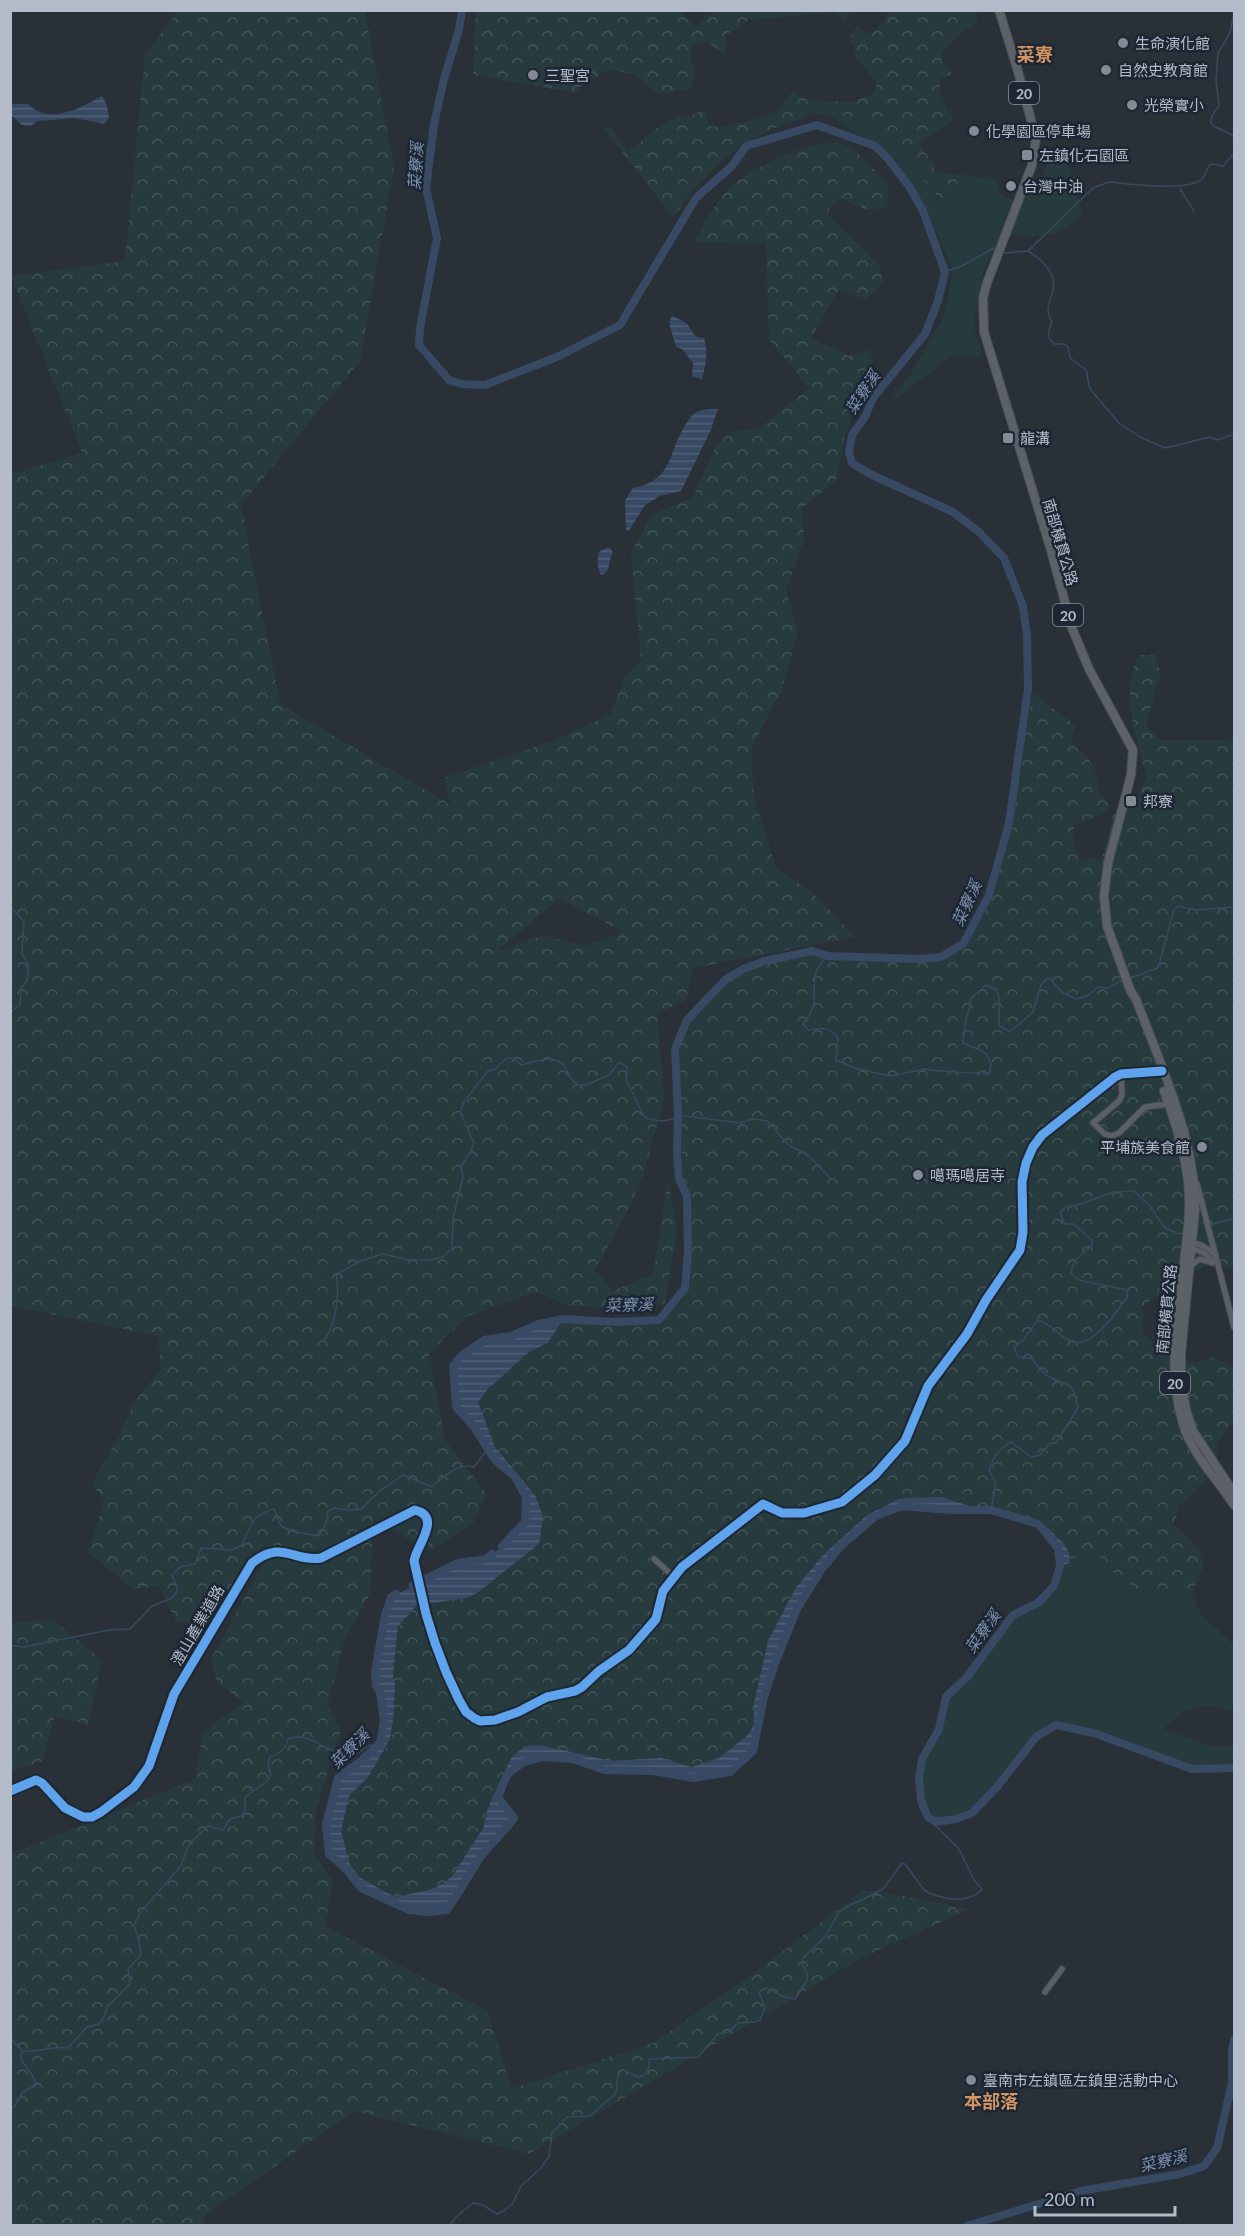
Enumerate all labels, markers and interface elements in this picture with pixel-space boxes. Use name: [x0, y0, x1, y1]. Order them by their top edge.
place label: 生命演化館: [1135, 34, 1210, 52]
marker: 生命演化館: [1116, 36, 1130, 50]
district label: 菜寮: [1017, 43, 1053, 65]
place label: 自然史教育館: [1118, 61, 1208, 79]
marker: 自然史教育館: [1099, 63, 1113, 77]
place label: 三聖宮: [545, 66, 590, 84]
marker: 三聖宮: [526, 68, 540, 82]
road number: 20: [1009, 82, 1039, 104]
place label: 光榮實小: [1144, 96, 1204, 114]
marker: 光榮實小: [1125, 98, 1139, 112]
place label: 化學園區停車場: [986, 122, 1091, 140]
marker: 化學園區停車場: [967, 124, 981, 138]
water label: 菜竂溪: [404, 139, 426, 191]
place label: 左鎮化石園區: [1039, 146, 1129, 164]
marker: 左鎮化石園區: [1020, 148, 1034, 162]
place label: 台灣中油: [1023, 177, 1083, 195]
marker: 台灣中油: [1004, 179, 1018, 193]
water label: 菜竂溪: [841, 365, 884, 417]
place label: 龍溝: [1020, 429, 1050, 447]
marker: 龍溝: [1001, 431, 1015, 445]
street label: 南部橫貫公路: [1040, 496, 1082, 588]
road number: 20: [1053, 604, 1083, 626]
place label: 邦寮: [1143, 792, 1173, 810]
marker: 邦寮: [1124, 794, 1138, 808]
water label: 菜竂溪: [947, 875, 986, 929]
place label: 平埔族美食館: [1100, 1138, 1190, 1156]
marker: 平埔族美食館: [1195, 1140, 1209, 1154]
place label: 噶瑪噶居寺: [930, 1166, 1005, 1184]
marker: 噶瑪噶居寺: [911, 1168, 925, 1182]
street label: 南部橫貫公路: [1152, 1263, 1180, 1355]
water label: 菜竂溪: [605, 1294, 655, 1314]
road number: 20: [1160, 1372, 1190, 1394]
street label: 澄山產業道路: [167, 1582, 227, 1668]
water label: 菜竂溪: [960, 1604, 1005, 1656]
water label: 菜竂溪: [325, 1723, 374, 1772]
place label: 臺南市左鎮區左鎮里活動中心: [983, 2071, 1178, 2089]
marker: 臺南市左鎮區左鎮里活動中心: [964, 2073, 978, 2087]
district label: 本部落: [964, 2090, 1019, 2112]
water label: 菜竂溪: [1137, 2145, 1190, 2175]
scale bar: [1035, 2179, 1174, 2217]
text: 200 m: [1044, 2188, 1095, 2210]

